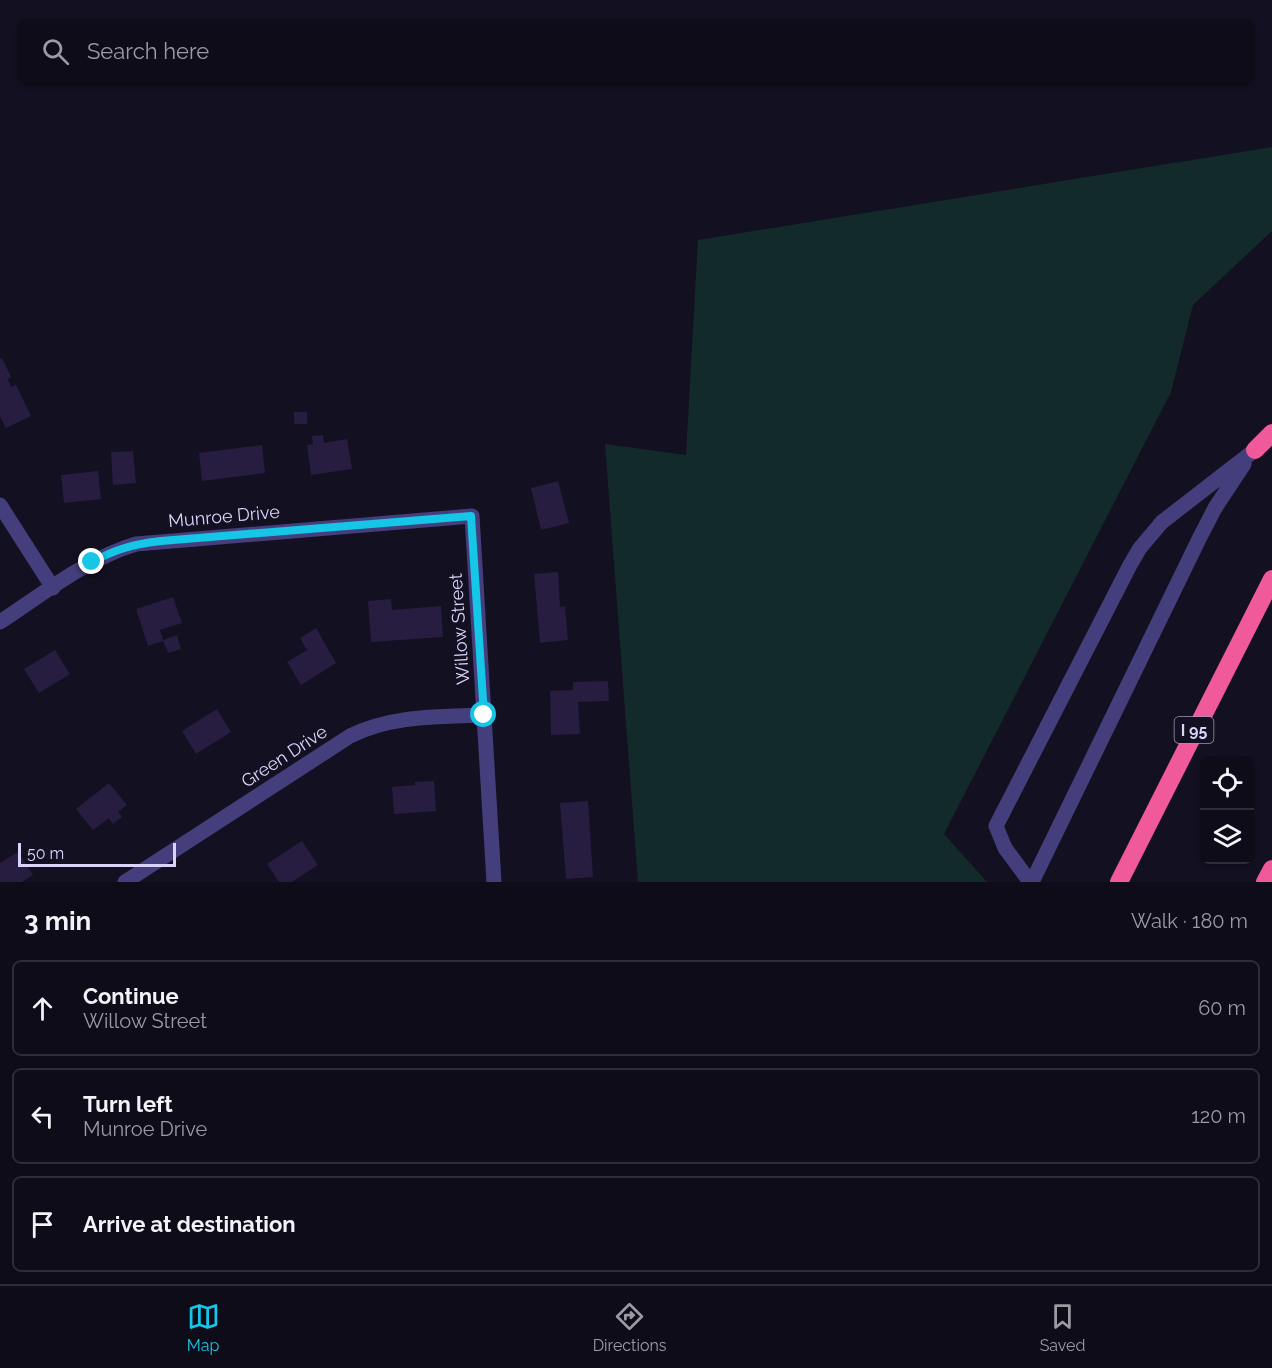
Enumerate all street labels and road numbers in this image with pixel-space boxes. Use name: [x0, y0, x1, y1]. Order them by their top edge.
street label: Munroe Drive: [167, 501, 281, 531]
street label: Willow Street: [445, 573, 473, 685]
road number: I 95: [1174, 717, 1214, 743]
street label: Green Drive: [237, 720, 331, 792]

